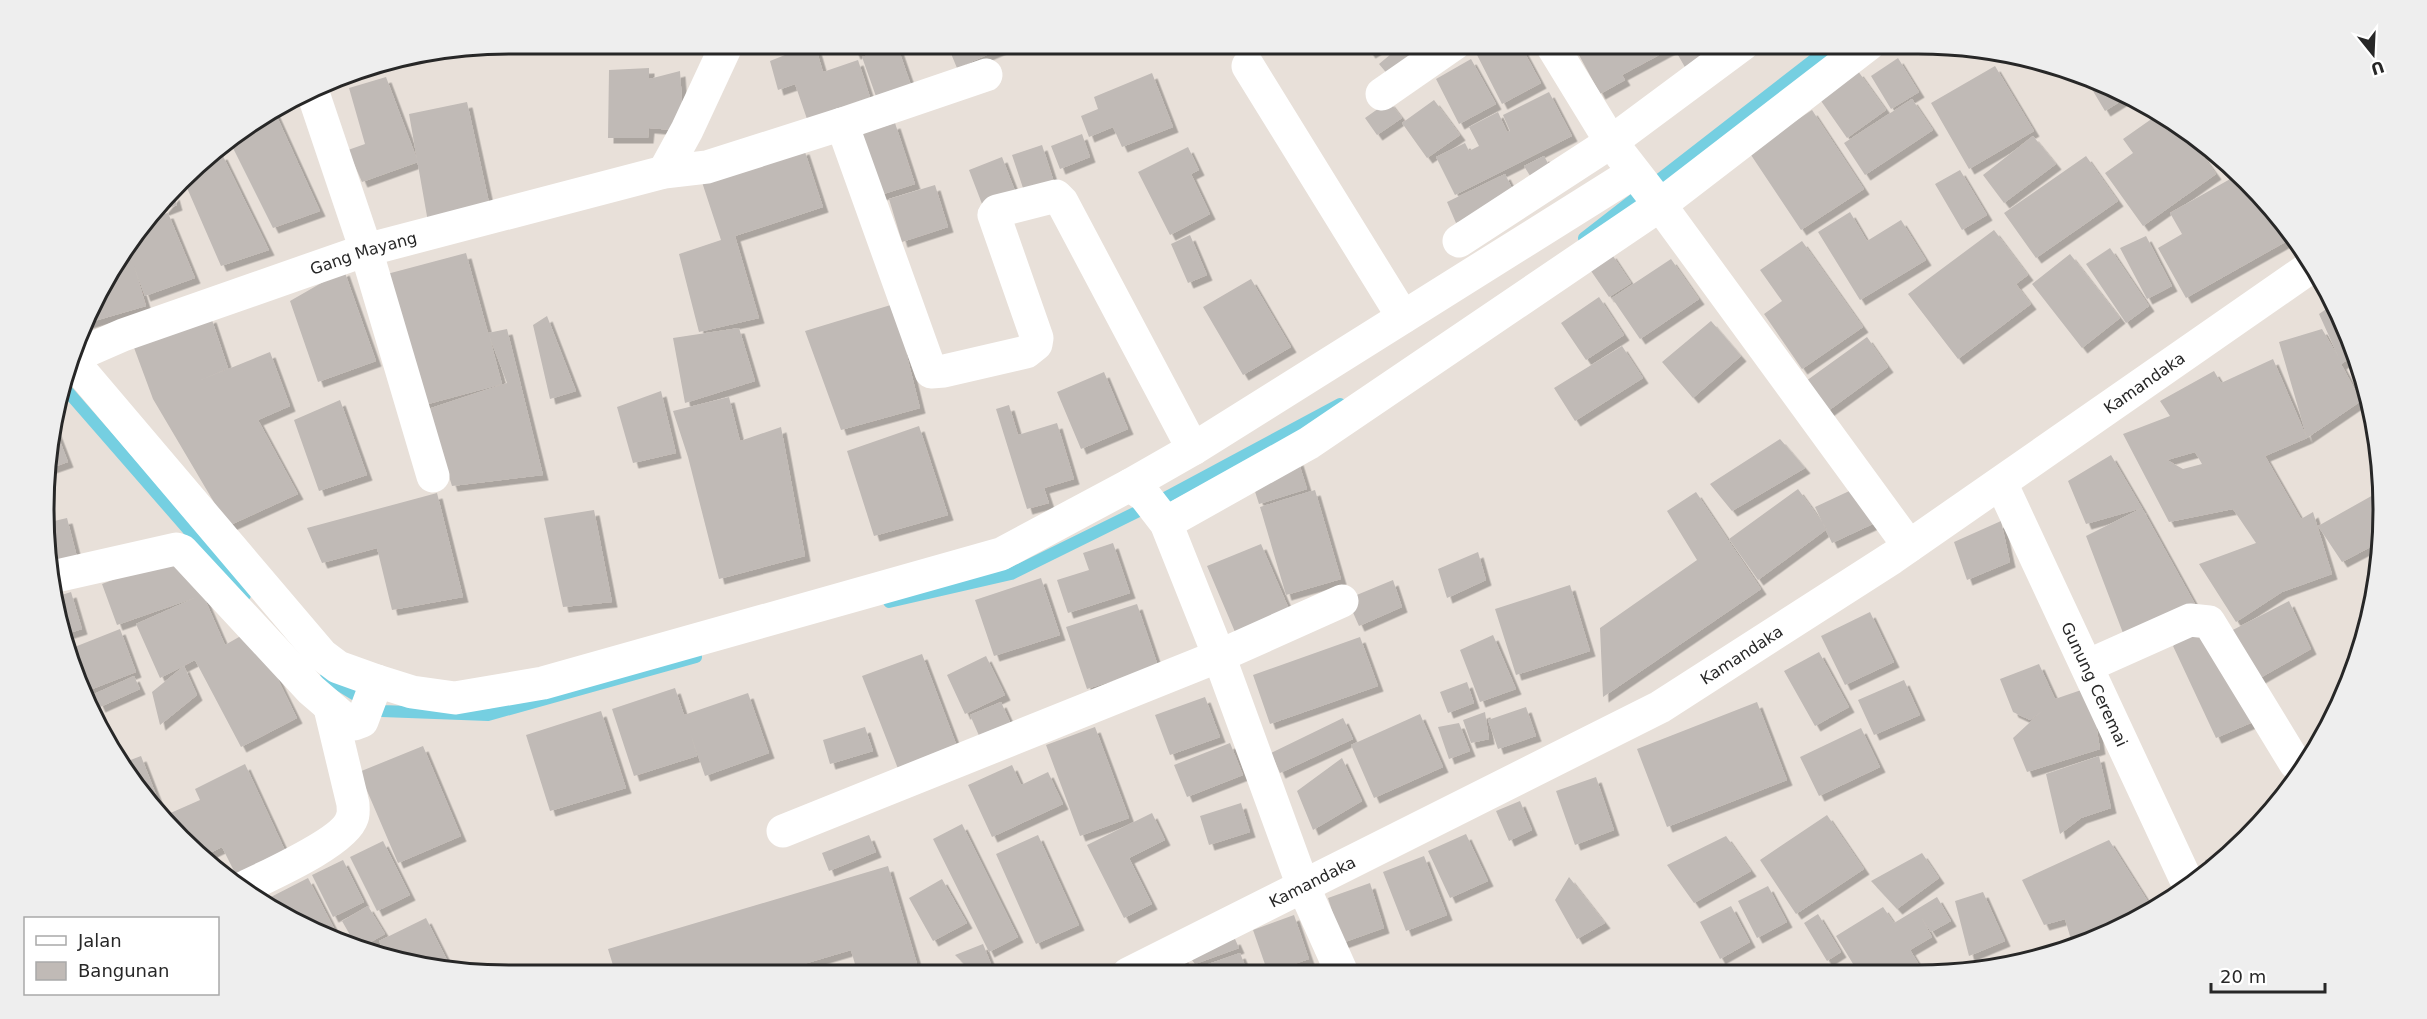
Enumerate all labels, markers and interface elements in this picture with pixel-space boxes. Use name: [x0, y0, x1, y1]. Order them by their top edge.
north arrow: [2343, 24, 2403, 84]
text: U: [2368, 57, 2387, 79]
street label: Gang Mayang: [307, 228, 419, 278]
street label: Kamandaka: [2100, 348, 2188, 417]
street label: Gunung Ceremai: [2058, 619, 2132, 749]
street label: Kamandaka: [1697, 621, 1786, 688]
street label: Kamandaka: [1266, 852, 1359, 911]
legend: [24, 917, 219, 995]
text: Jalan: [77, 930, 122, 951]
scale bar: [2211, 956, 2325, 994]
text: Bangunan: [78, 960, 169, 981]
text: 20 m: [2220, 966, 2266, 987]

